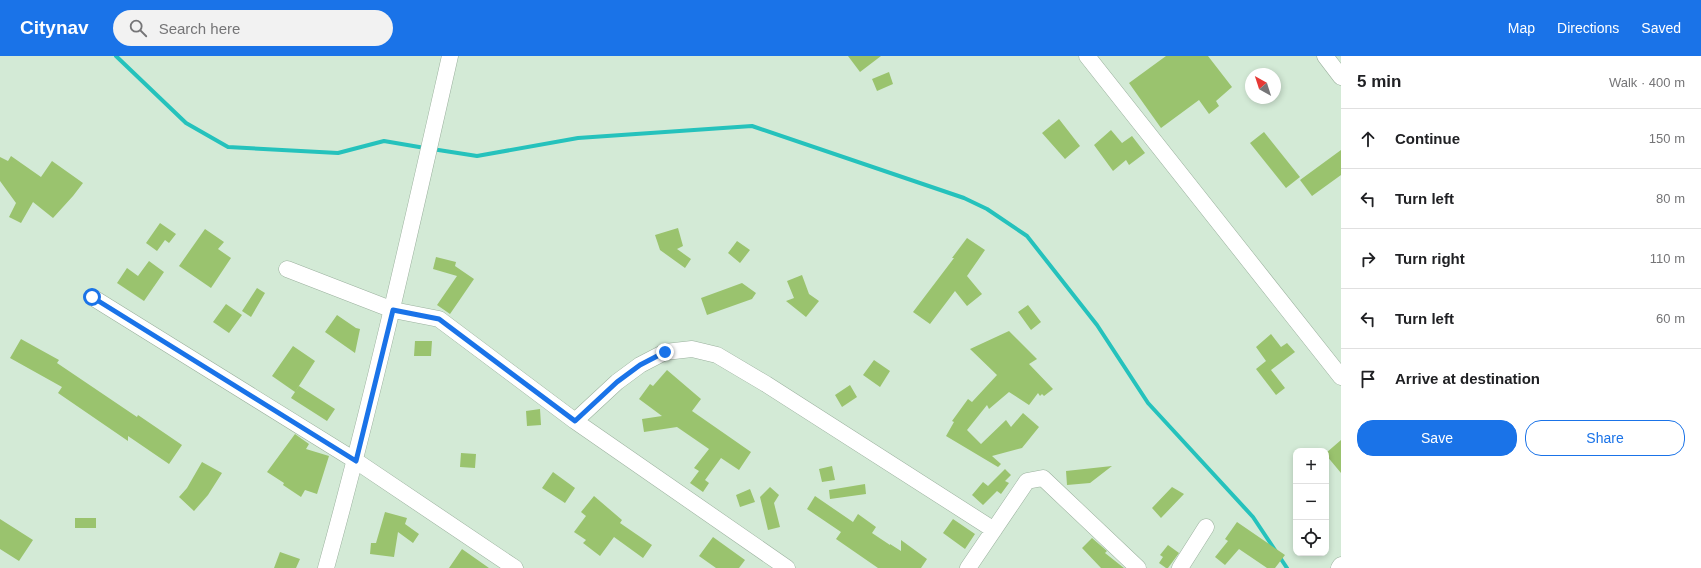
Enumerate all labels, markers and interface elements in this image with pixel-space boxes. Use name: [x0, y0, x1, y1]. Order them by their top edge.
search box: [113, 10, 393, 46]
text: Citynav: [20, 17, 89, 38]
icon: search: [127, 17, 149, 39]
text: Search here: [159, 20, 240, 37]
text: Map: [1508, 20, 1535, 36]
text: Directions: [1557, 20, 1619, 36]
text: Saved: [1641, 20, 1681, 36]
north arrow: [1245, 68, 1281, 104]
text: 5 min: [1357, 72, 1401, 91]
text: Walk · 400 m: [1609, 75, 1685, 90]
icon: ahead: [1357, 128, 1379, 150]
text: Continue: [1395, 130, 1460, 147]
text: 150 m: [1649, 131, 1685, 146]
icon: left: [1357, 188, 1379, 210]
text: Turn left: [1395, 190, 1454, 207]
text: 80 m: [1656, 191, 1685, 206]
icon: right: [1357, 248, 1379, 270]
text: Turn right: [1395, 250, 1465, 267]
text: 110 m: [1650, 251, 1685, 266]
route start: [83, 288, 101, 306]
icon: left: [1357, 308, 1379, 330]
text: Turn left: [1395, 310, 1454, 327]
text: 60 m: [1656, 311, 1685, 326]
route end: [656, 343, 674, 361]
icon: arrive: [1357, 368, 1379, 390]
text: Arrive at destination: [1395, 370, 1540, 387]
button: Save: [1357, 420, 1517, 456]
button: Share: [1525, 420, 1685, 456]
map controls: [1293, 448, 1329, 556]
button: +: [1293, 448, 1329, 484]
button: −: [1293, 484, 1329, 520]
button: locate: [1293, 520, 1329, 556]

